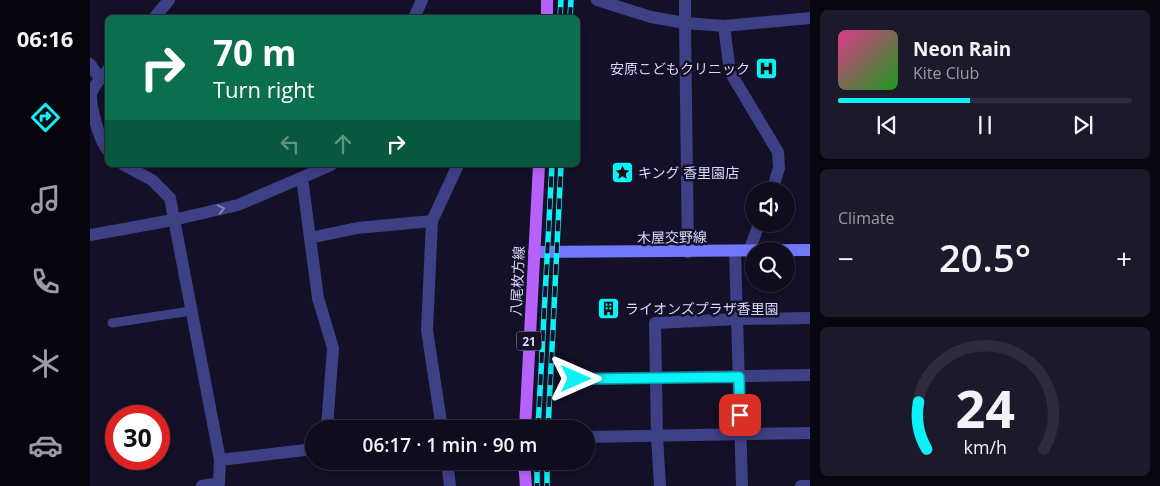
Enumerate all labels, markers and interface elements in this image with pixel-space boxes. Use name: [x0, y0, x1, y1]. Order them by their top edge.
text: 06:16: [17, 23, 73, 53]
text: 70 m: [213, 29, 296, 76]
icon: right: [130, 35, 195, 100]
text: Neon Rain: [913, 36, 1011, 62]
hospital icon: 安原こどもクリニック: [754, 56, 778, 80]
place label: 安原こどもクリニック: [610, 59, 750, 78]
text: Kite Club: [913, 62, 979, 84]
text: Turn right: [213, 74, 315, 104]
icon: directions: [28, 100, 63, 135]
icon: previous: [873, 111, 901, 139]
icon: pause: [971, 111, 999, 139]
icon: next: [1069, 111, 1097, 139]
icon: left: [276, 130, 304, 158]
icon: ahead: [329, 130, 357, 158]
icon: right: [382, 130, 410, 158]
place icon: キング 香里園店: [610, 160, 634, 184]
place label: キング 香里園店: [638, 163, 739, 182]
icon: music: [28, 182, 63, 217]
map controls: [745, 182, 795, 292]
button: sound: [745, 182, 795, 232]
one-way arrow: [216, 204, 225, 215]
text: Climate: [838, 207, 895, 229]
street label: 木屋交野線: [637, 227, 707, 247]
text: 20.5°: [939, 231, 1031, 283]
text: −: [838, 239, 854, 277]
text: +: [1116, 239, 1132, 277]
button: search: [745, 242, 795, 292]
street label: 八尾枚方線: [506, 246, 528, 316]
icon: phone: [28, 264, 63, 299]
building icon: ライオンズプラザ香里園: [597, 296, 621, 320]
place label: ライオンズプラザ香里園: [625, 299, 779, 318]
road number: 21: [516, 332, 542, 351]
icon: climate: [28, 346, 63, 381]
position arrow: [549, 352, 601, 404]
text: 24: [955, 372, 1015, 443]
pin: [719, 394, 761, 436]
icon: arrive: [726, 401, 754, 429]
speed limit sign: 30: [105, 405, 170, 470]
icon: car: [28, 428, 63, 463]
text: 06:17 · 1 min · 90 m: [363, 432, 537, 458]
text: km/h: [963, 435, 1007, 459]

